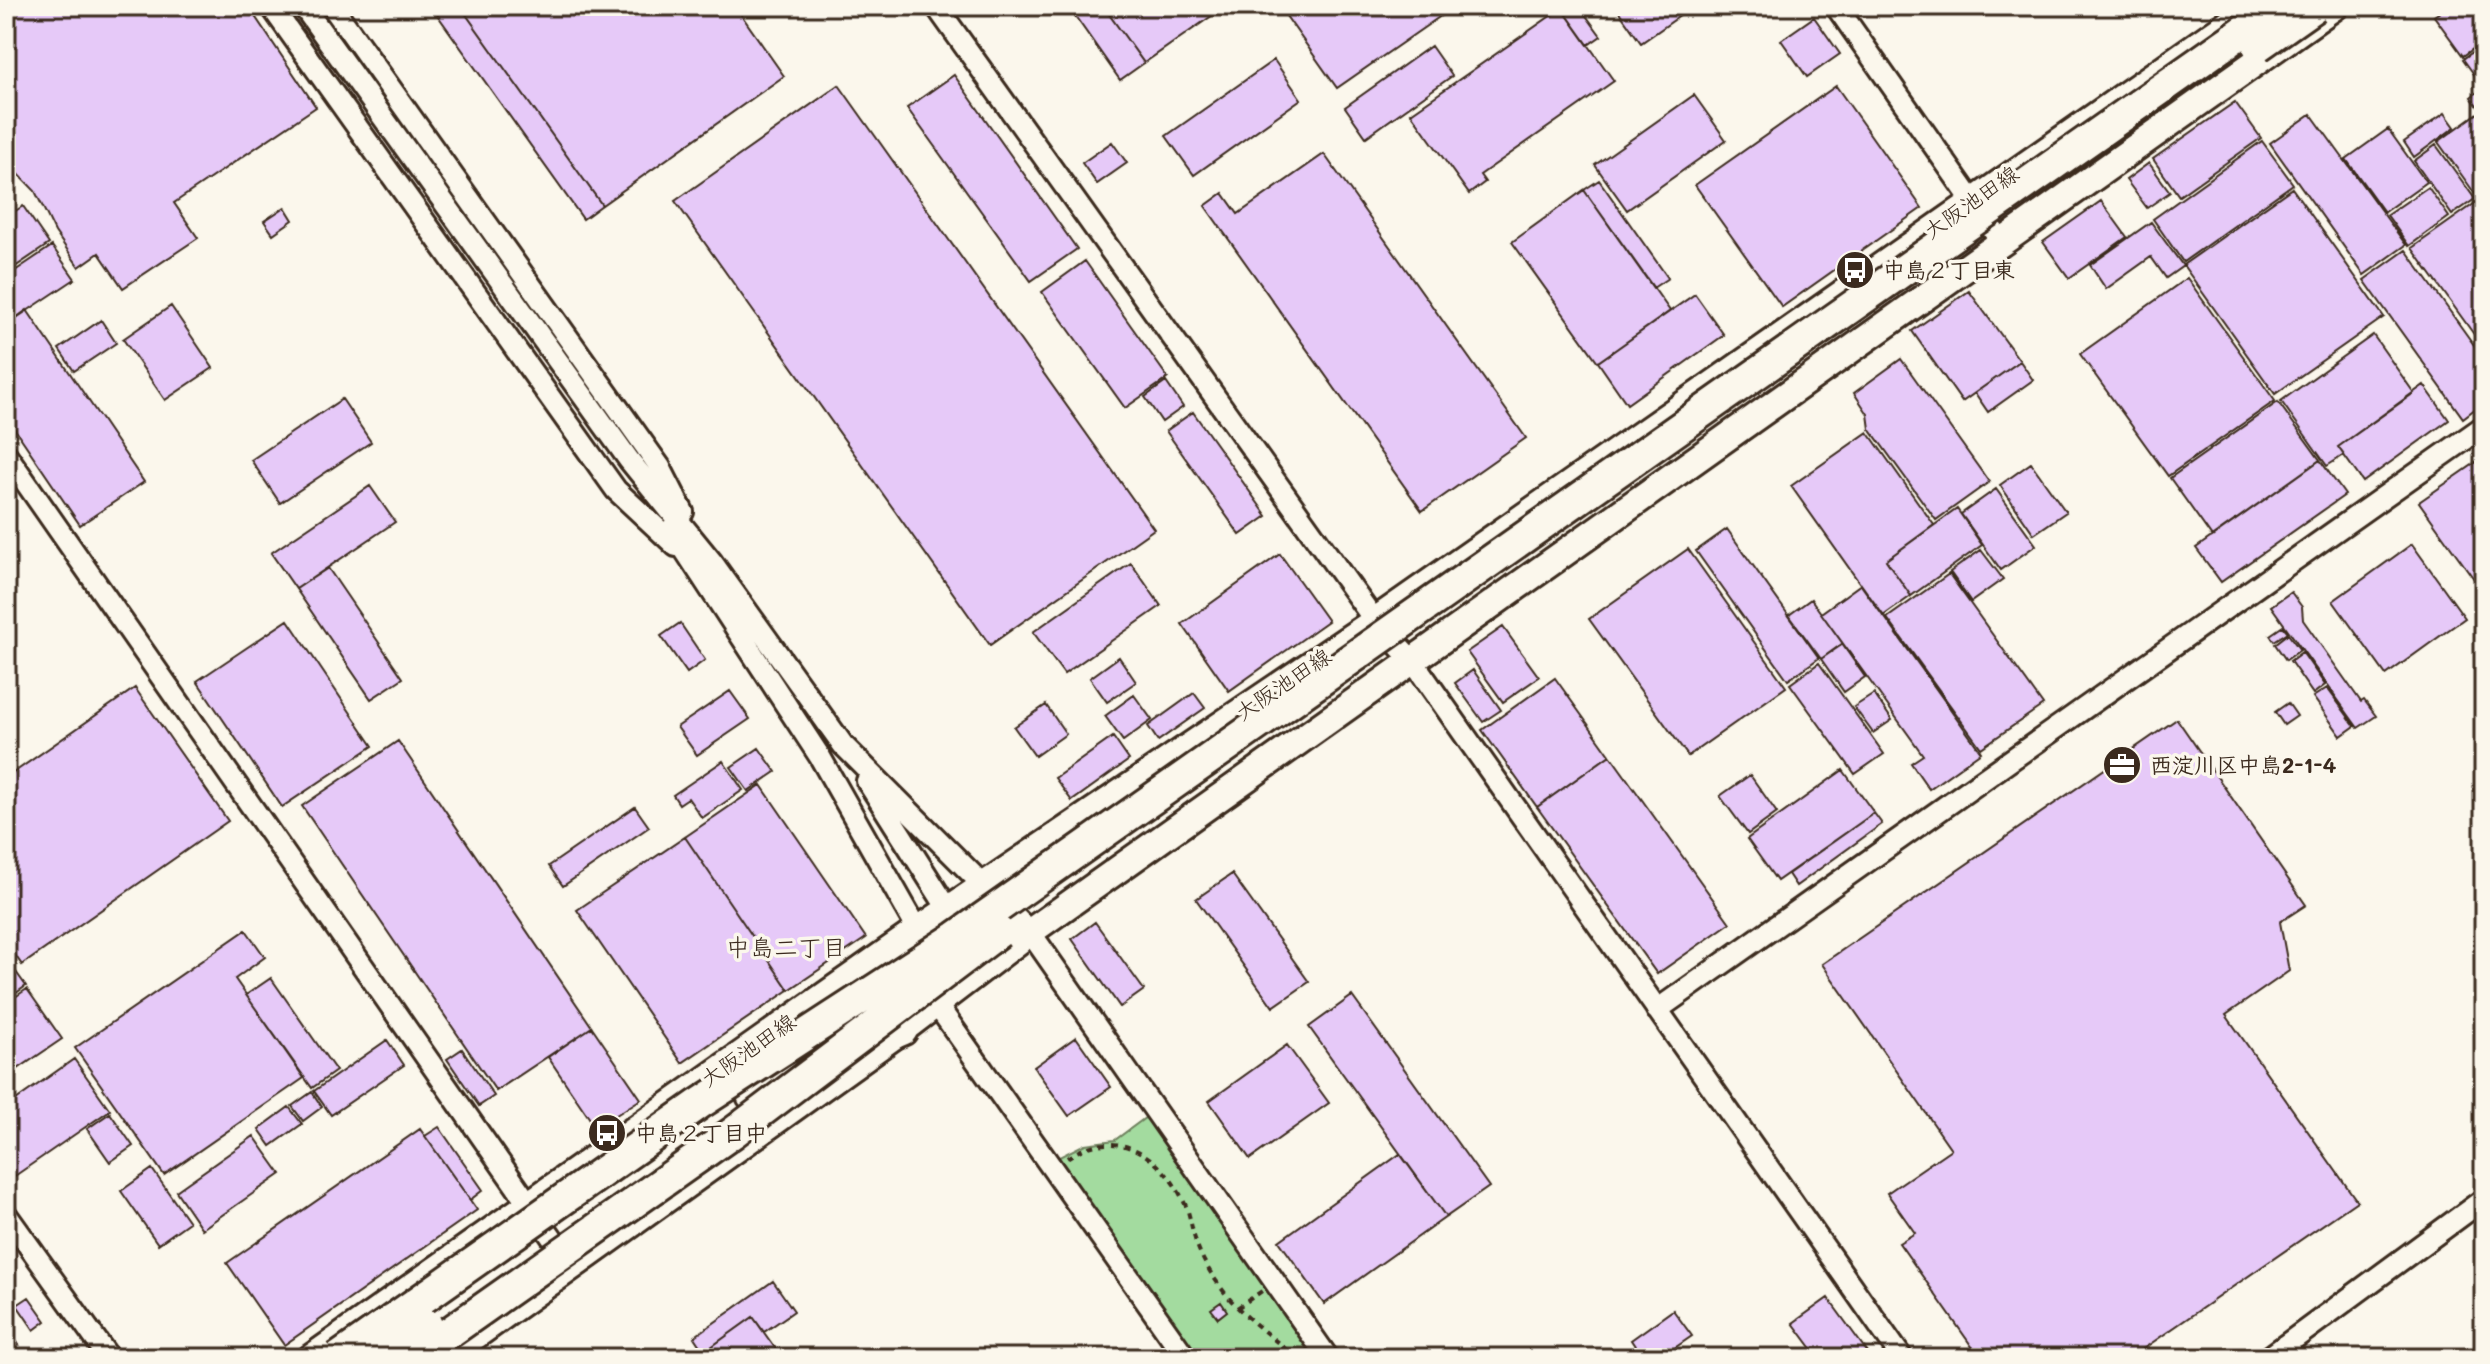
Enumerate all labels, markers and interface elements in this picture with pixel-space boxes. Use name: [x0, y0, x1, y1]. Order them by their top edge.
street label: 大阪池田線: [1917, 158, 2024, 245]
bus stop icon: 中島２丁目東: [1834, 249, 1876, 291]
place label: 中島２丁目東: [1883, 255, 2015, 284]
street label: 大阪池田線: [1229, 641, 1336, 726]
office icon: 西淀川区中島2-1-4: [2101, 744, 2143, 786]
place label: 西淀川区中島2-1-4: [2150, 750, 2337, 779]
district label: 中島二丁目: [726, 931, 846, 962]
street label: 大阪池田線: [694, 1006, 801, 1093]
bus stop icon: 中島２丁目中: [586, 1112, 628, 1154]
place label: 中島２丁目中: [635, 1118, 767, 1147]

